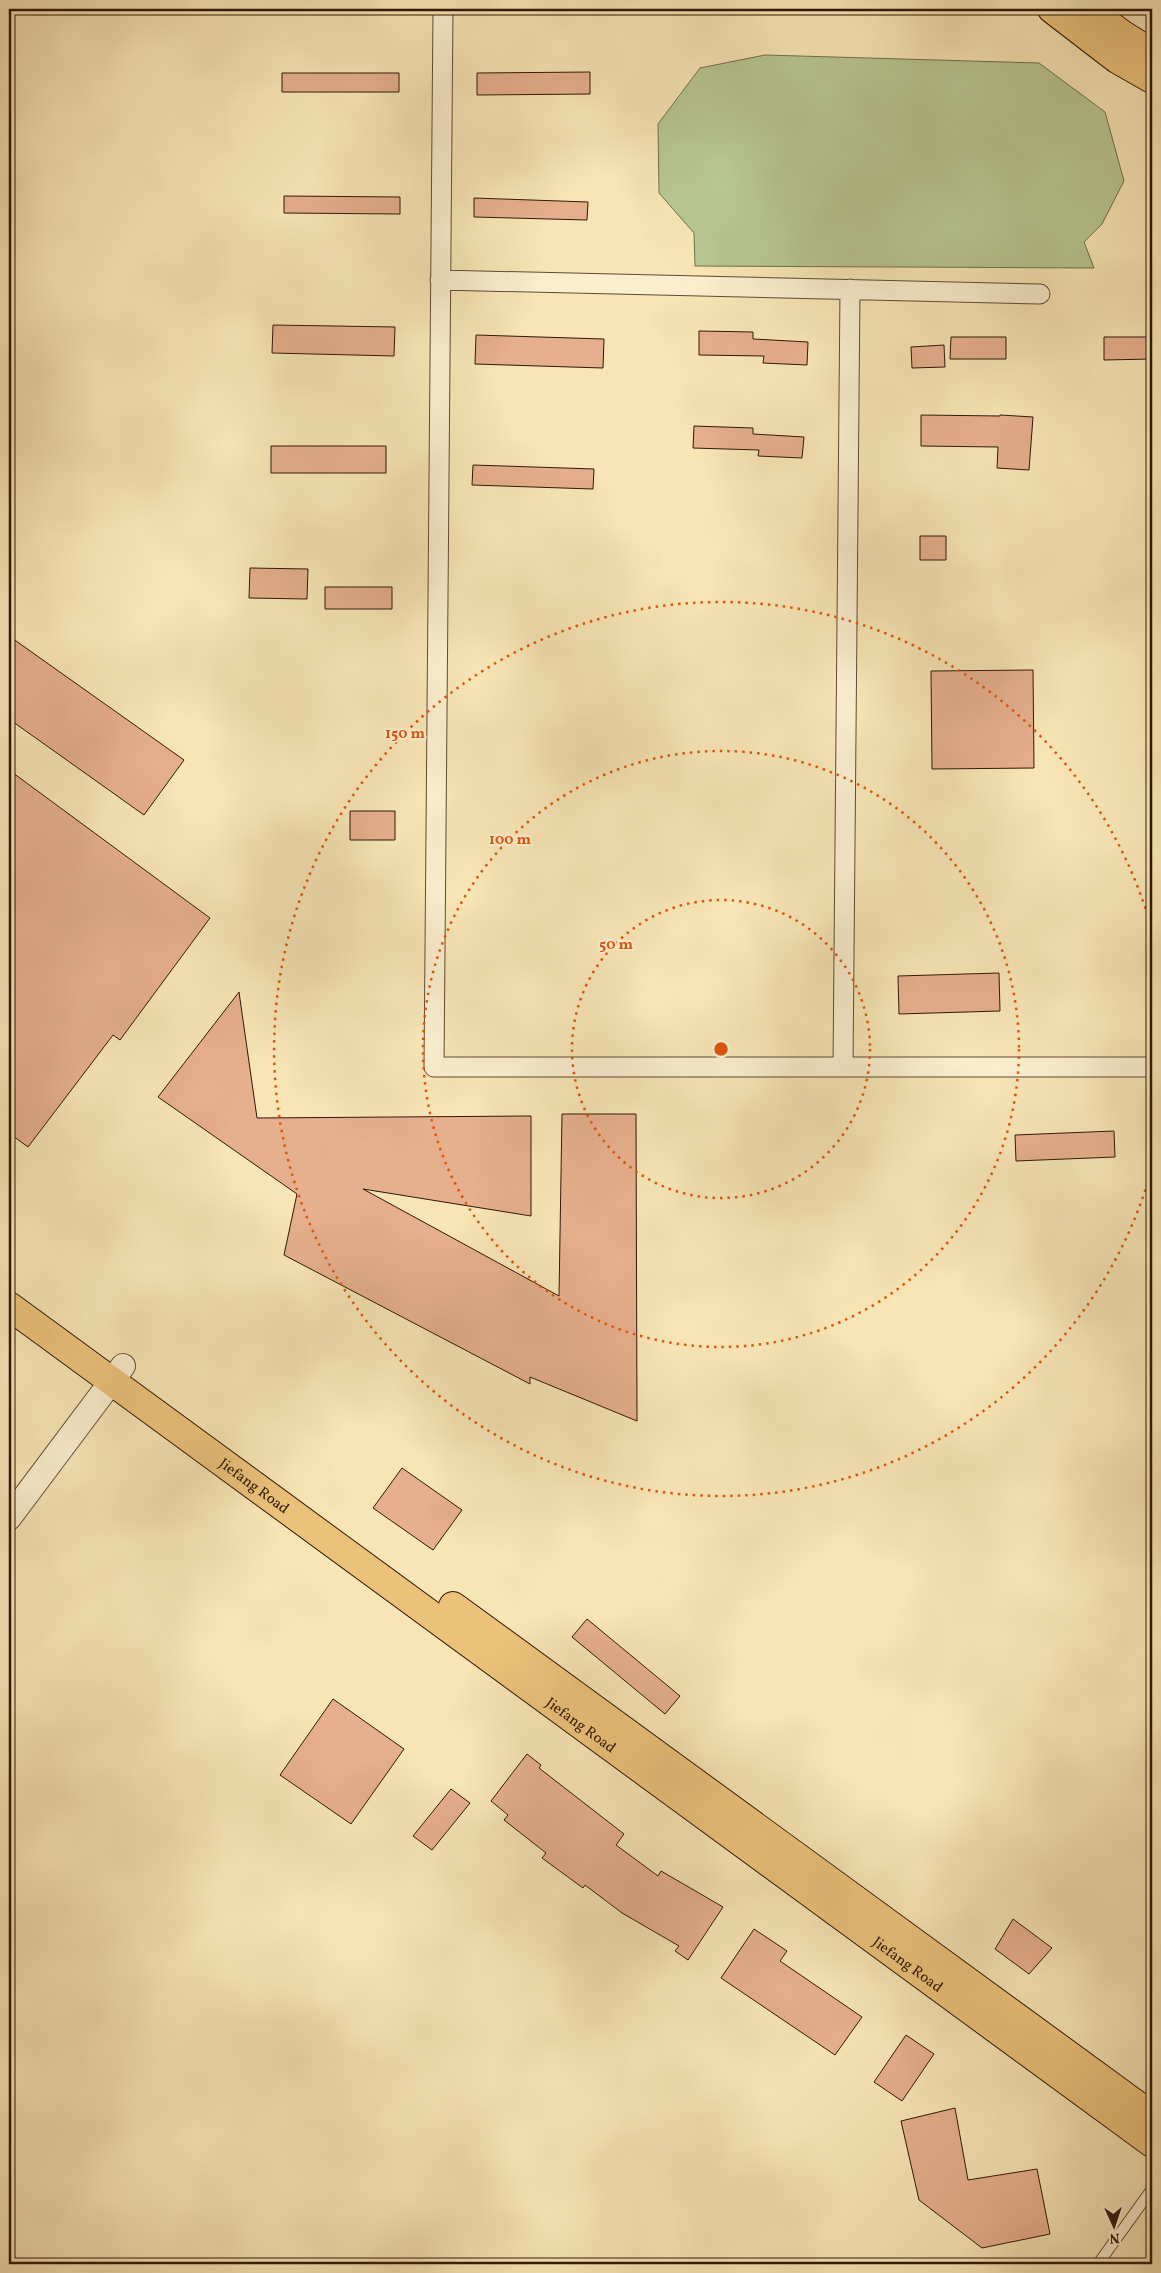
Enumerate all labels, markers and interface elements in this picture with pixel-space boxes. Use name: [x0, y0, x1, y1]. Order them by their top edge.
text: 150 m: [385, 724, 425, 745]
text: 100 m: [489, 830, 532, 851]
text: 50 m: [599, 935, 633, 956]
centre of rings: [712, 1040, 730, 1058]
street label: Jiefang Road: [214, 1454, 293, 1520]
street label: Jiefang Road: [541, 1693, 620, 1759]
street label: Jiefang Road: [867, 1932, 946, 1998]
north arrow: [1088, 2200, 1138, 2250]
text: N: [1109, 2228, 1120, 2247]

